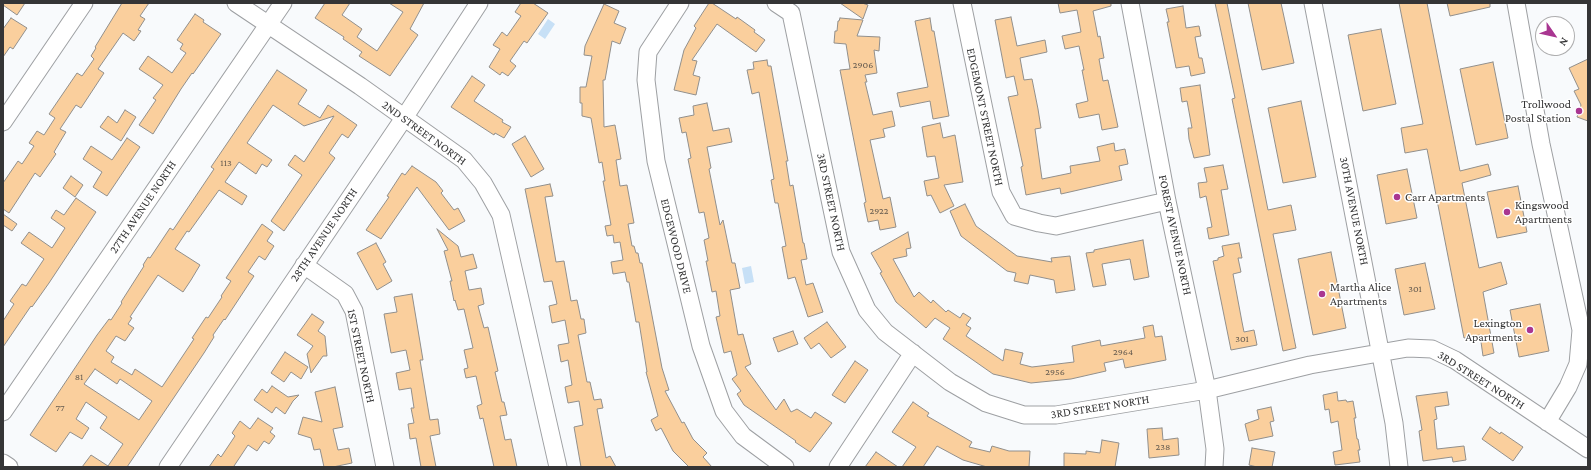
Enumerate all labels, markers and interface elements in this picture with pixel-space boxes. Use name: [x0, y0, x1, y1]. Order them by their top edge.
north arrow: [1535, 16, 1575, 56]
text: N: [1557, 36, 1571, 49]
street label: EDGEMONT STREET NORTH: [963, 47, 1007, 187]
house number: 2906: [853, 59, 873, 71]
street label: 2ND STREET NORTH: [379, 97, 469, 169]
place label: Trollwood Postal Station: [1505, 97, 1571, 125]
marker: Trollwood Postal Station: [1574, 106, 1584, 116]
street label: 3RD STREET NORTH: [814, 152, 848, 252]
street label: 30TH AVENUE NORTH: [1336, 156, 1372, 266]
house number: 113: [220, 157, 232, 169]
street label: 27TH AVENUE NORTH: [107, 158, 179, 256]
street label: FOREST AVENUE NORTH: [1155, 174, 1195, 296]
street label: 28TH AVENUE NORTH: [287, 185, 361, 285]
place label: Carr Apartments: [1405, 190, 1485, 204]
marker: Carr Apartments: [1392, 192, 1402, 202]
street label: EDGEWOOD DRIVE: [657, 197, 695, 295]
place label: Kingswood Apartments: [1515, 198, 1572, 226]
house number: 2922: [869, 205, 889, 217]
marker: Kingswood Apartments: [1502, 207, 1512, 217]
place label: Martha Alice Apartments: [1330, 280, 1391, 308]
house number: 301: [1408, 283, 1422, 295]
marker: Martha Alice Apartments: [1317, 289, 1327, 299]
street label: 1ST STREET NORTH: [344, 308, 378, 404]
place label: Lexington Apartments: [1465, 316, 1522, 344]
marker: Lexington Apartments: [1525, 325, 1535, 335]
house number: 301: [1235, 333, 1249, 345]
house number: 2964: [1113, 346, 1133, 358]
street label: 3RD STREET NORTH: [1435, 347, 1527, 413]
house number: 2956: [1045, 366, 1065, 378]
house number: 81: [75, 371, 83, 383]
street label: 3RD STREET NORTH: [1050, 392, 1150, 422]
house number: 77: [55, 402, 65, 414]
house number: 238: [1156, 441, 1170, 453]

